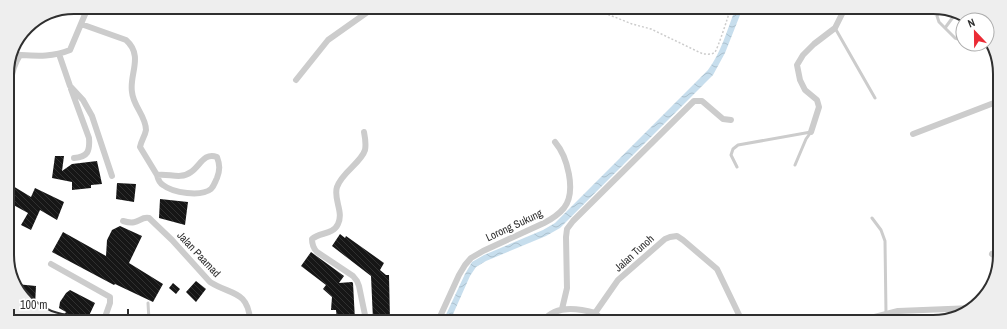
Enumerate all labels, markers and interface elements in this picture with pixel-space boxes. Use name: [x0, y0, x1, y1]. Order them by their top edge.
north arrow: [955, 12, 995, 52]
text: N: [966, 15, 977, 30]
street label: Lorong Sukung: [483, 206, 545, 244]
street label: Jalan Paamad: [174, 228, 224, 280]
street label: Jalan Tunoh: [611, 231, 657, 275]
scale bar: [14, 291, 128, 317]
text: 100 m: [20, 297, 47, 313]

